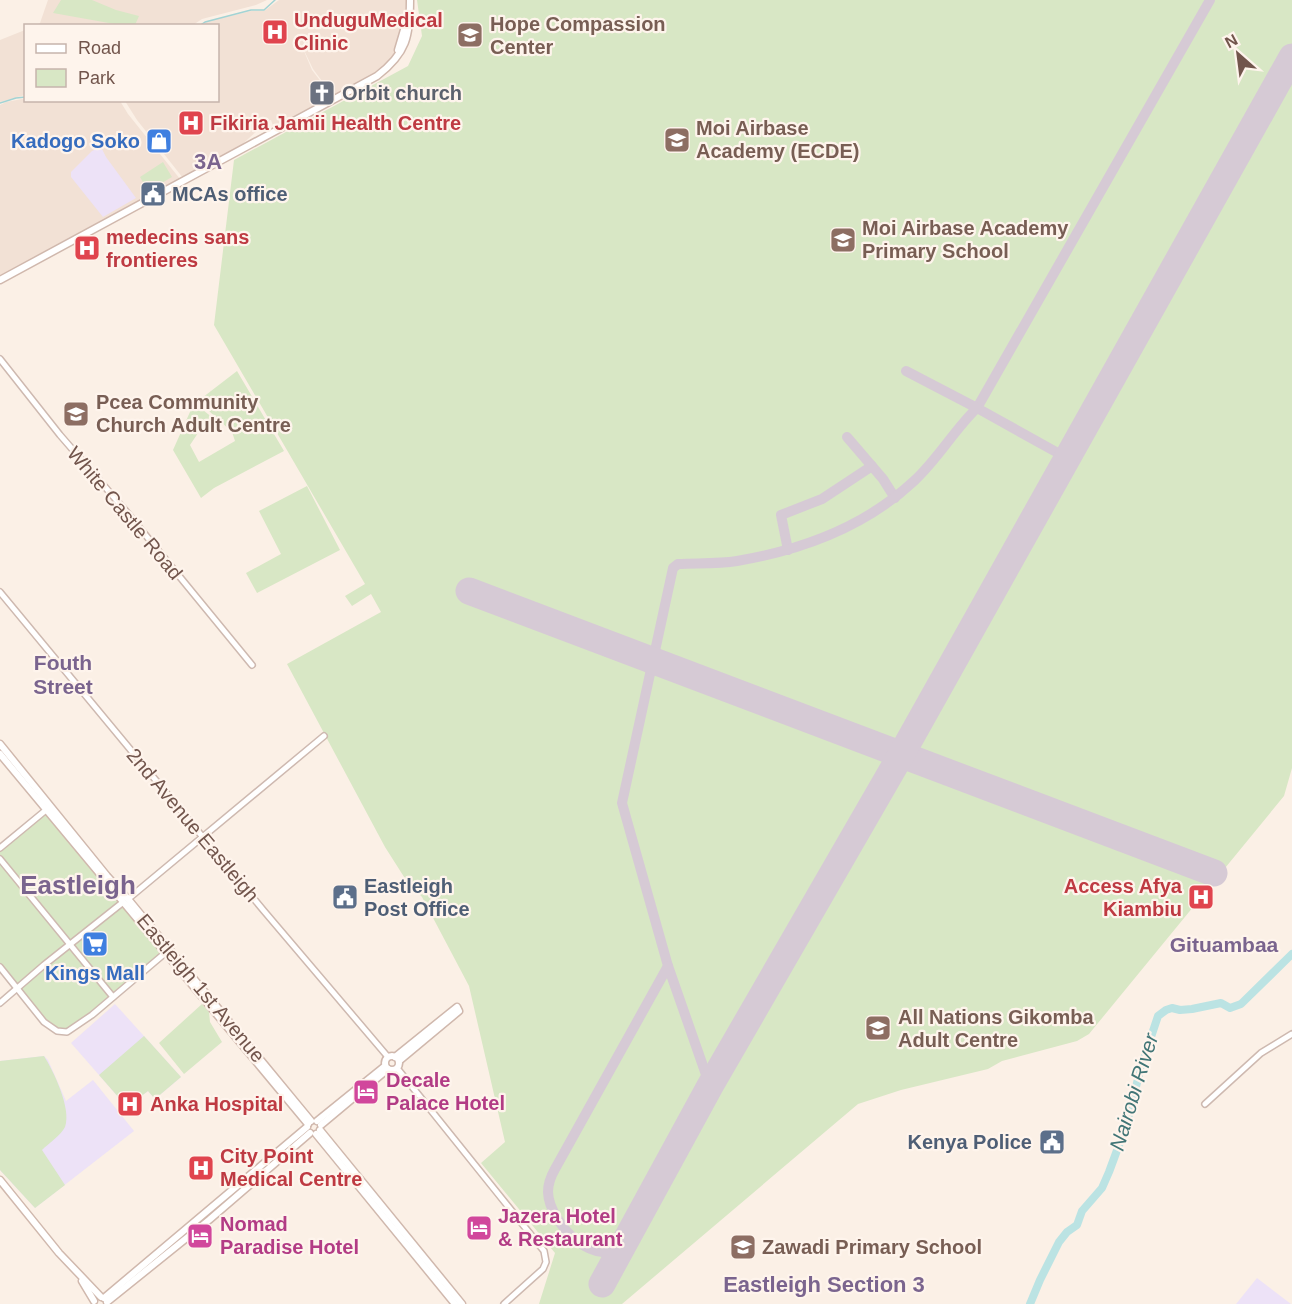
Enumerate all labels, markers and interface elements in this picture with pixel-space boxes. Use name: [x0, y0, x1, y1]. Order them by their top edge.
place label: UnduguMedical Clinic: [294, 9, 443, 54]
place label: Hope Compassion Center: [490, 13, 666, 58]
hospital icon: UnduguMedical Clinic: [260, 17, 290, 47]
school or university icon: Hope Compassion Center: [455, 20, 485, 50]
legend: [24, 24, 219, 102]
north arrow: [1208, 24, 1268, 84]
text: N: [1222, 31, 1240, 51]
text: Road: [78, 38, 121, 58]
text: Park: [78, 68, 116, 88]
church icon: Orbit church: [307, 78, 337, 108]
place label: Orbit church: [342, 82, 462, 104]
hospital icon: Fikiria Jamii Health Centre: [176, 108, 206, 138]
place label: Fikiria Jamii Health Centre: [210, 112, 461, 134]
place label: Moi Airbase Academy (ECDE): [696, 117, 859, 162]
school or university icon: Moi Airbase Academy (ECDE): [662, 125, 692, 155]
shop icon: Kadogo Soko: [144, 126, 174, 156]
place label: Kadogo Soko: [11, 130, 140, 152]
district label: 3A: [194, 149, 222, 174]
public building icon: MCAs office: [138, 179, 168, 209]
place label: MCAs office: [172, 183, 288, 205]
place label: Moi Airbase Academy Primary School: [862, 217, 1069, 262]
school or university icon: Moi Airbase Academy Primary School: [828, 225, 858, 255]
place label: medecins sans frontieres: [106, 226, 249, 271]
hospital icon: medecins sans frontieres: [72, 233, 102, 263]
place label: Pcea Community Church Adult Centre: [96, 391, 291, 436]
school or university icon: Pcea Community Church Adult Centre: [61, 399, 91, 429]
street label: White Castle Road: [63, 442, 187, 584]
district label: Fouth Street: [33, 651, 93, 698]
street label: 2nd Avenue Eastleigh: [123, 744, 263, 906]
district label: Eastleigh: [20, 870, 136, 900]
place label: Eastleigh Post Office: [364, 875, 470, 920]
place label: Access Afya Kiambiu: [1064, 875, 1183, 920]
public building icon: Eastleigh Post Office: [330, 882, 360, 912]
hospital icon: Access Afya Kiambiu: [1186, 882, 1216, 912]
street label: Eastleigh 1st Avenue: [133, 910, 269, 1066]
supermarket icon: Kings Mall: [80, 929, 110, 959]
district label: Gituambaa: [1170, 933, 1279, 956]
place label: Kings Mall: [45, 962, 145, 984]
place label: All Nations Gikomba Adult Centre: [898, 1006, 1094, 1051]
school or university icon: All Nations Gikomba Adult Centre: [863, 1013, 893, 1043]
water label: Nairobi River: [1105, 1030, 1163, 1153]
place label: Decale Palace Hotel: [386, 1069, 505, 1114]
hotel icon: Decale Palace Hotel: [351, 1077, 381, 1107]
hospital icon: Anka Hospital: [115, 1089, 145, 1119]
place label: Anka Hospital: [150, 1093, 283, 1115]
public building icon: Kenya Police: [1037, 1127, 1067, 1157]
place label: Kenya Police: [907, 1131, 1032, 1153]
place label: City Point Medical Centre: [220, 1145, 362, 1190]
hospital icon: City Point Medical Centre: [186, 1153, 216, 1183]
place label: Jazera Hotel & Restaurant: [498, 1205, 623, 1250]
place label: Nomad Paradise Hotel: [220, 1213, 359, 1258]
hotel icon: Jazera Hotel & Restaurant: [464, 1213, 494, 1243]
hotel icon: Nomad Paradise Hotel: [185, 1221, 215, 1251]
school or university icon: Zawadi Primary School: [728, 1232, 758, 1262]
place label: Zawadi Primary School: [762, 1236, 982, 1258]
district label: Eastleigh Section 3: [723, 1272, 925, 1297]

